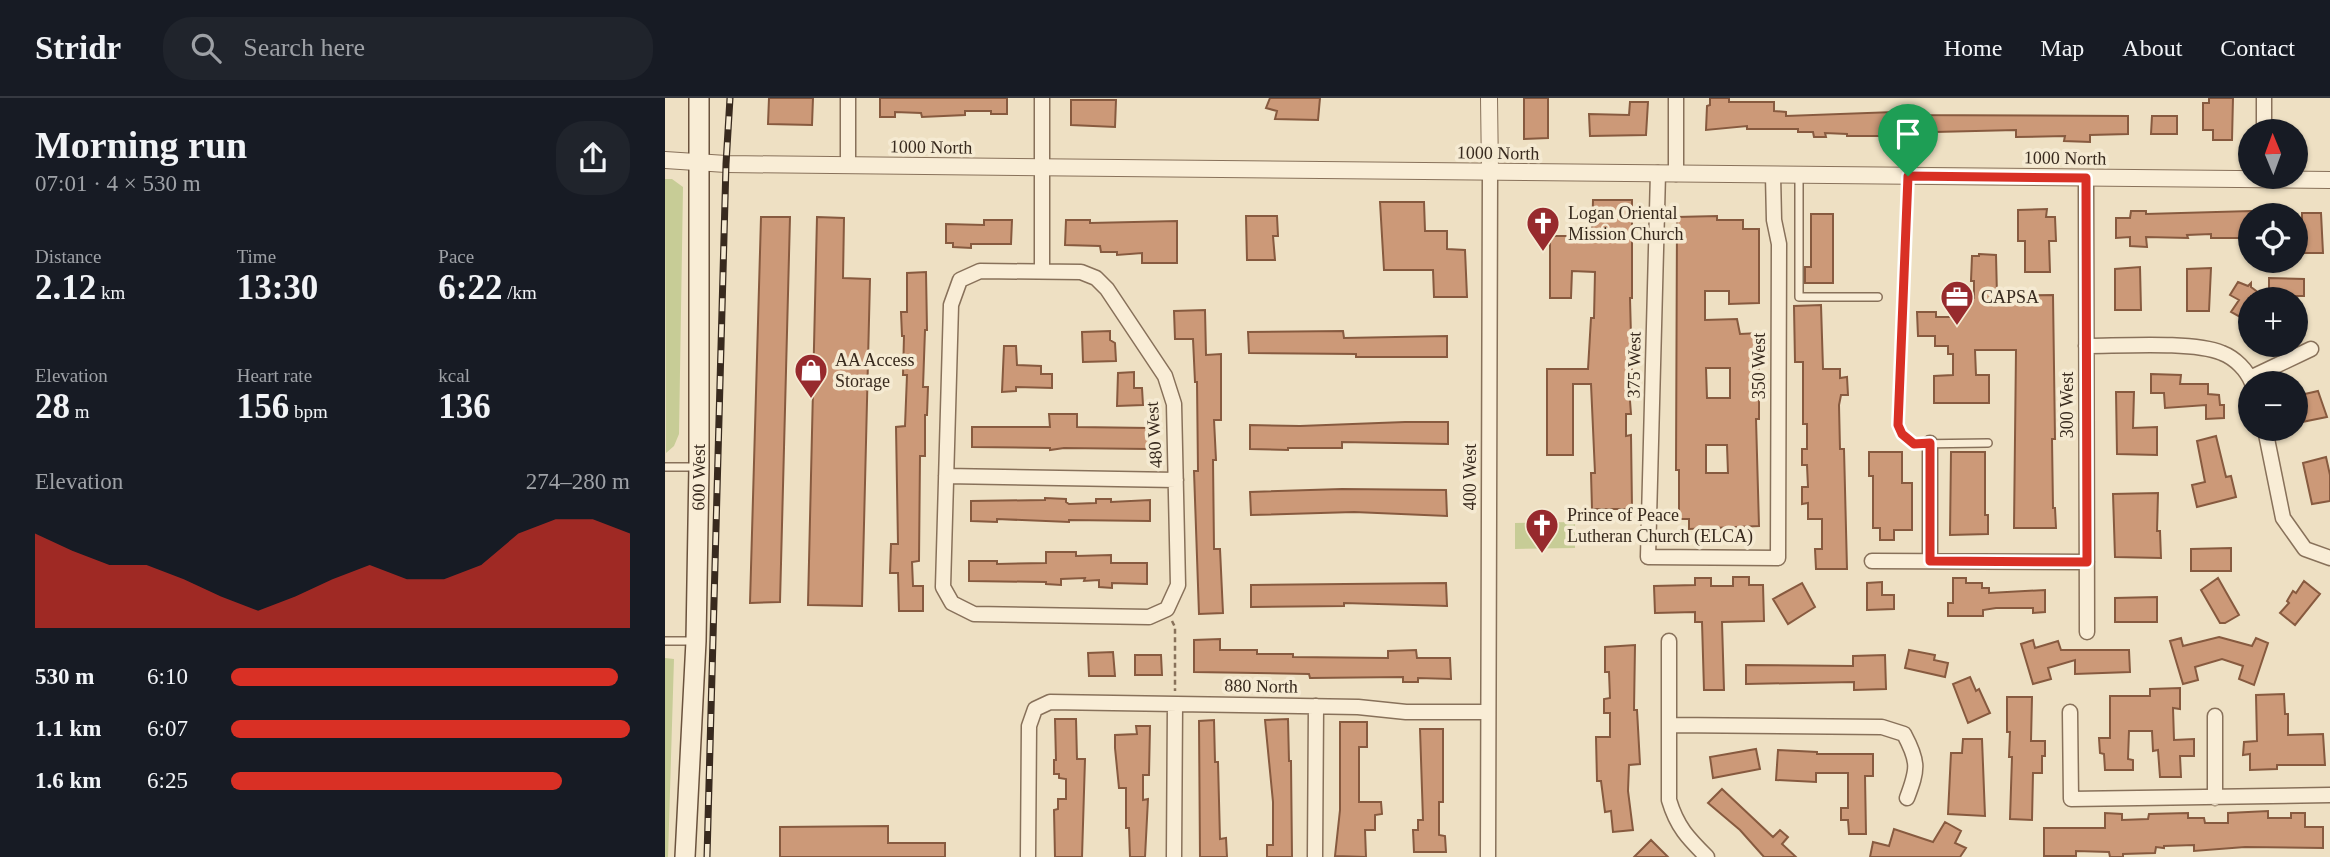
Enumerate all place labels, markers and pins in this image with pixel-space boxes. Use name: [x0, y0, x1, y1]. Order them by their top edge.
pin: [1878, 104, 1938, 176]
place label: Logan Oriental Mission Church: [1568, 203, 1684, 244]
church icon: Logan Oriental Mission Church: [1524, 204, 1562, 253]
office icon: CAPSA: [1938, 278, 1976, 327]
place label: CAPSA: [1981, 287, 2039, 307]
place label: AA Access Storage: [835, 350, 915, 391]
shop icon: AA Access Storage: [792, 351, 830, 400]
place label: Prince of Peace Lutheran Church (ELCA): [1567, 505, 1753, 547]
church icon: Prince of Peace Lutheran Church (ELCA): [1523, 506, 1561, 555]

